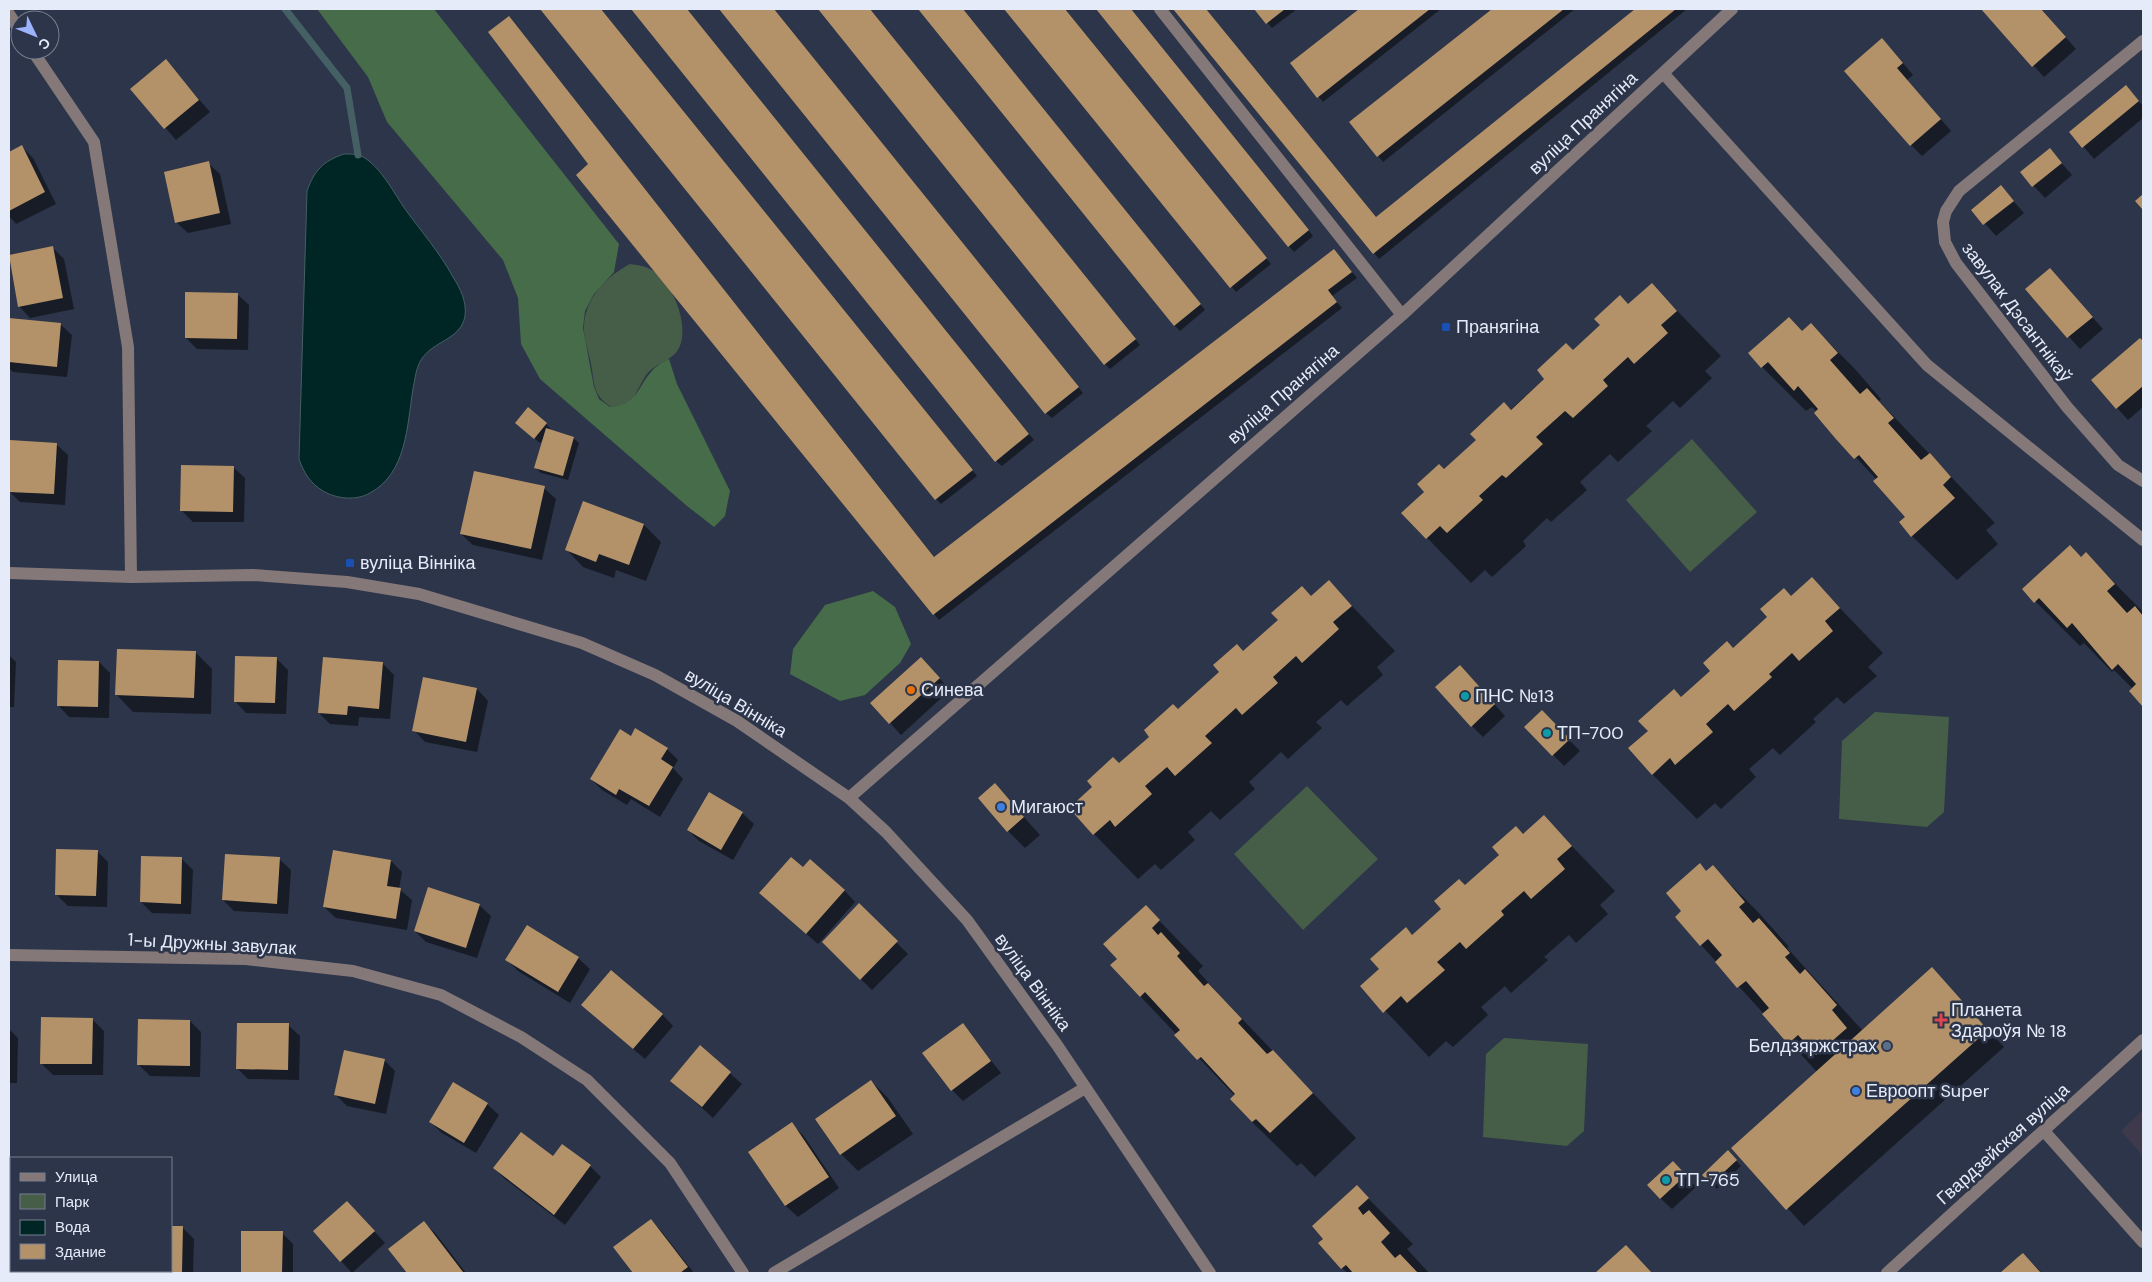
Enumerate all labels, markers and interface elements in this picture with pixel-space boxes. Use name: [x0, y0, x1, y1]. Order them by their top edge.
north arrow: [10, 10, 60, 60]
text: С: [34, 34, 55, 54]
street label: вуліца Пранягіна: [1523, 66, 1643, 180]
street label: завулак Дэсантнікаў: [1957, 237, 2077, 387]
place label: Пранягіна: [1456, 315, 1540, 339]
marker: Пранягіна: [1440, 321, 1452, 333]
street label: вуліца Пранягіна: [1222, 338, 1345, 449]
place label: вуліца Вінніка: [360, 551, 477, 575]
marker: вуліца Вінніка: [344, 557, 356, 569]
street label: вуліца Вінніка: [680, 663, 793, 744]
place label: Синева: [921, 678, 984, 702]
marker: Синева: [905, 684, 917, 696]
place label: ПНС №13: [1475, 684, 1554, 708]
marker: ПНС №13: [1459, 690, 1471, 702]
place label: ТП-700: [1557, 721, 1624, 745]
marker: ТП-700: [1541, 727, 1553, 739]
place label: Мигаюст: [1011, 795, 1083, 819]
marker: Мигаюст: [995, 801, 1007, 813]
street label: 1-ы Дружны завулак: [127, 928, 297, 960]
street label: вуліца Вінніка: [989, 928, 1077, 1037]
place label: Планета Здароўя № 18: [1951, 998, 2067, 1043]
marker: Планета Здароўя № 18: [1935, 1014, 1947, 1026]
place label: Белдзяржстрах: [1748, 1034, 1877, 1058]
marker: Белдзяржстрах: [1881, 1040, 1893, 1052]
street label: Гвардзейская вуліца: [1932, 1077, 2075, 1210]
place label: Евроопт Super: [1866, 1079, 1990, 1103]
marker: Евроопт Super: [1850, 1085, 1862, 1097]
legend: [10, 1157, 172, 1272]
text: Улица: [55, 1167, 98, 1187]
place label: ТП-765: [1676, 1168, 1740, 1192]
marker: ТП-765: [1660, 1174, 1672, 1186]
text: Парк: [55, 1192, 89, 1212]
text: Вода: [55, 1217, 91, 1237]
text: Здание: [55, 1242, 106, 1262]

